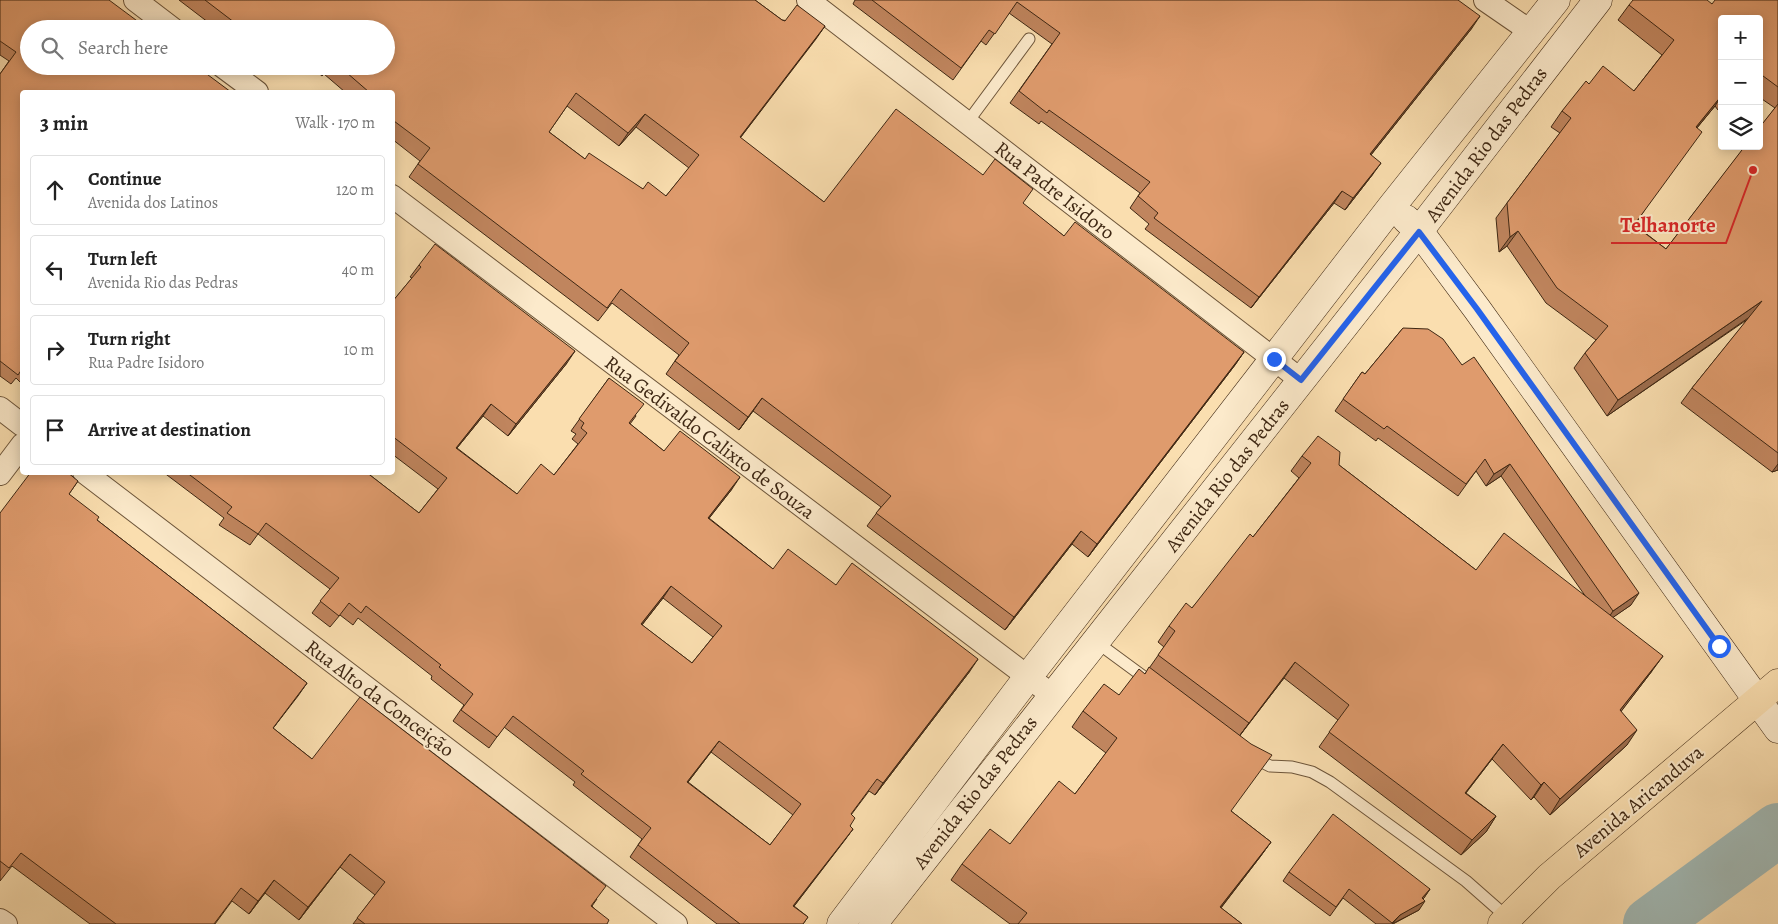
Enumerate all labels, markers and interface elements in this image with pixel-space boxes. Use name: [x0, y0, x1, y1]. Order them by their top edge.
map controls: [1718, 15, 1763, 150]
button: +: [1718, 15, 1763, 60]
search box: [20, 20, 395, 75]
icon: search: [38, 34, 66, 62]
text: Search here: [78, 35, 168, 61]
button: −: [1718, 60, 1763, 105]
street label: Avenida Rio das Pedras: [1419, 61, 1554, 228]
button: layers: [1718, 105, 1763, 150]
text: 3 min: [40, 109, 88, 137]
text: Walk · 170 m: [295, 112, 375, 134]
street label: Rua Padre Isidoro: [989, 135, 1120, 246]
text: Continue: [88, 166, 162, 192]
icon: ahead: [41, 176, 69, 204]
text: 120 m: [336, 179, 374, 201]
text: Avenida dos Latinos: [88, 192, 218, 214]
callout: Telhanorte: [1611, 207, 1726, 243]
text: Telhanorte: [1620, 211, 1716, 239]
text: Turn left: [88, 246, 157, 272]
icon: left: [41, 256, 69, 284]
text: 40 m: [342, 259, 374, 281]
text: Avenida Rio das Pedras: [88, 272, 238, 294]
text: Turn right: [88, 326, 170, 352]
icon: right: [41, 336, 69, 364]
text: 10 m: [344, 339, 374, 361]
route end: [1263, 348, 1286, 371]
street label: Rua Gedivaldo Calixto de Souza: [599, 349, 821, 526]
text: Rua Padre Isidoro: [88, 352, 204, 374]
street label: Avenida Rio das Pedras: [1158, 393, 1296, 558]
icon: arrive: [41, 416, 69, 444]
text: Arrive at destination: [88, 417, 251, 443]
street label: Rua Alto da Conceição: [300, 634, 460, 763]
route start: [1708, 635, 1731, 658]
street label: Avenida Rio das Pedras: [906, 710, 1044, 875]
street label: Avenida Aricanduva: [1567, 739, 1710, 864]

